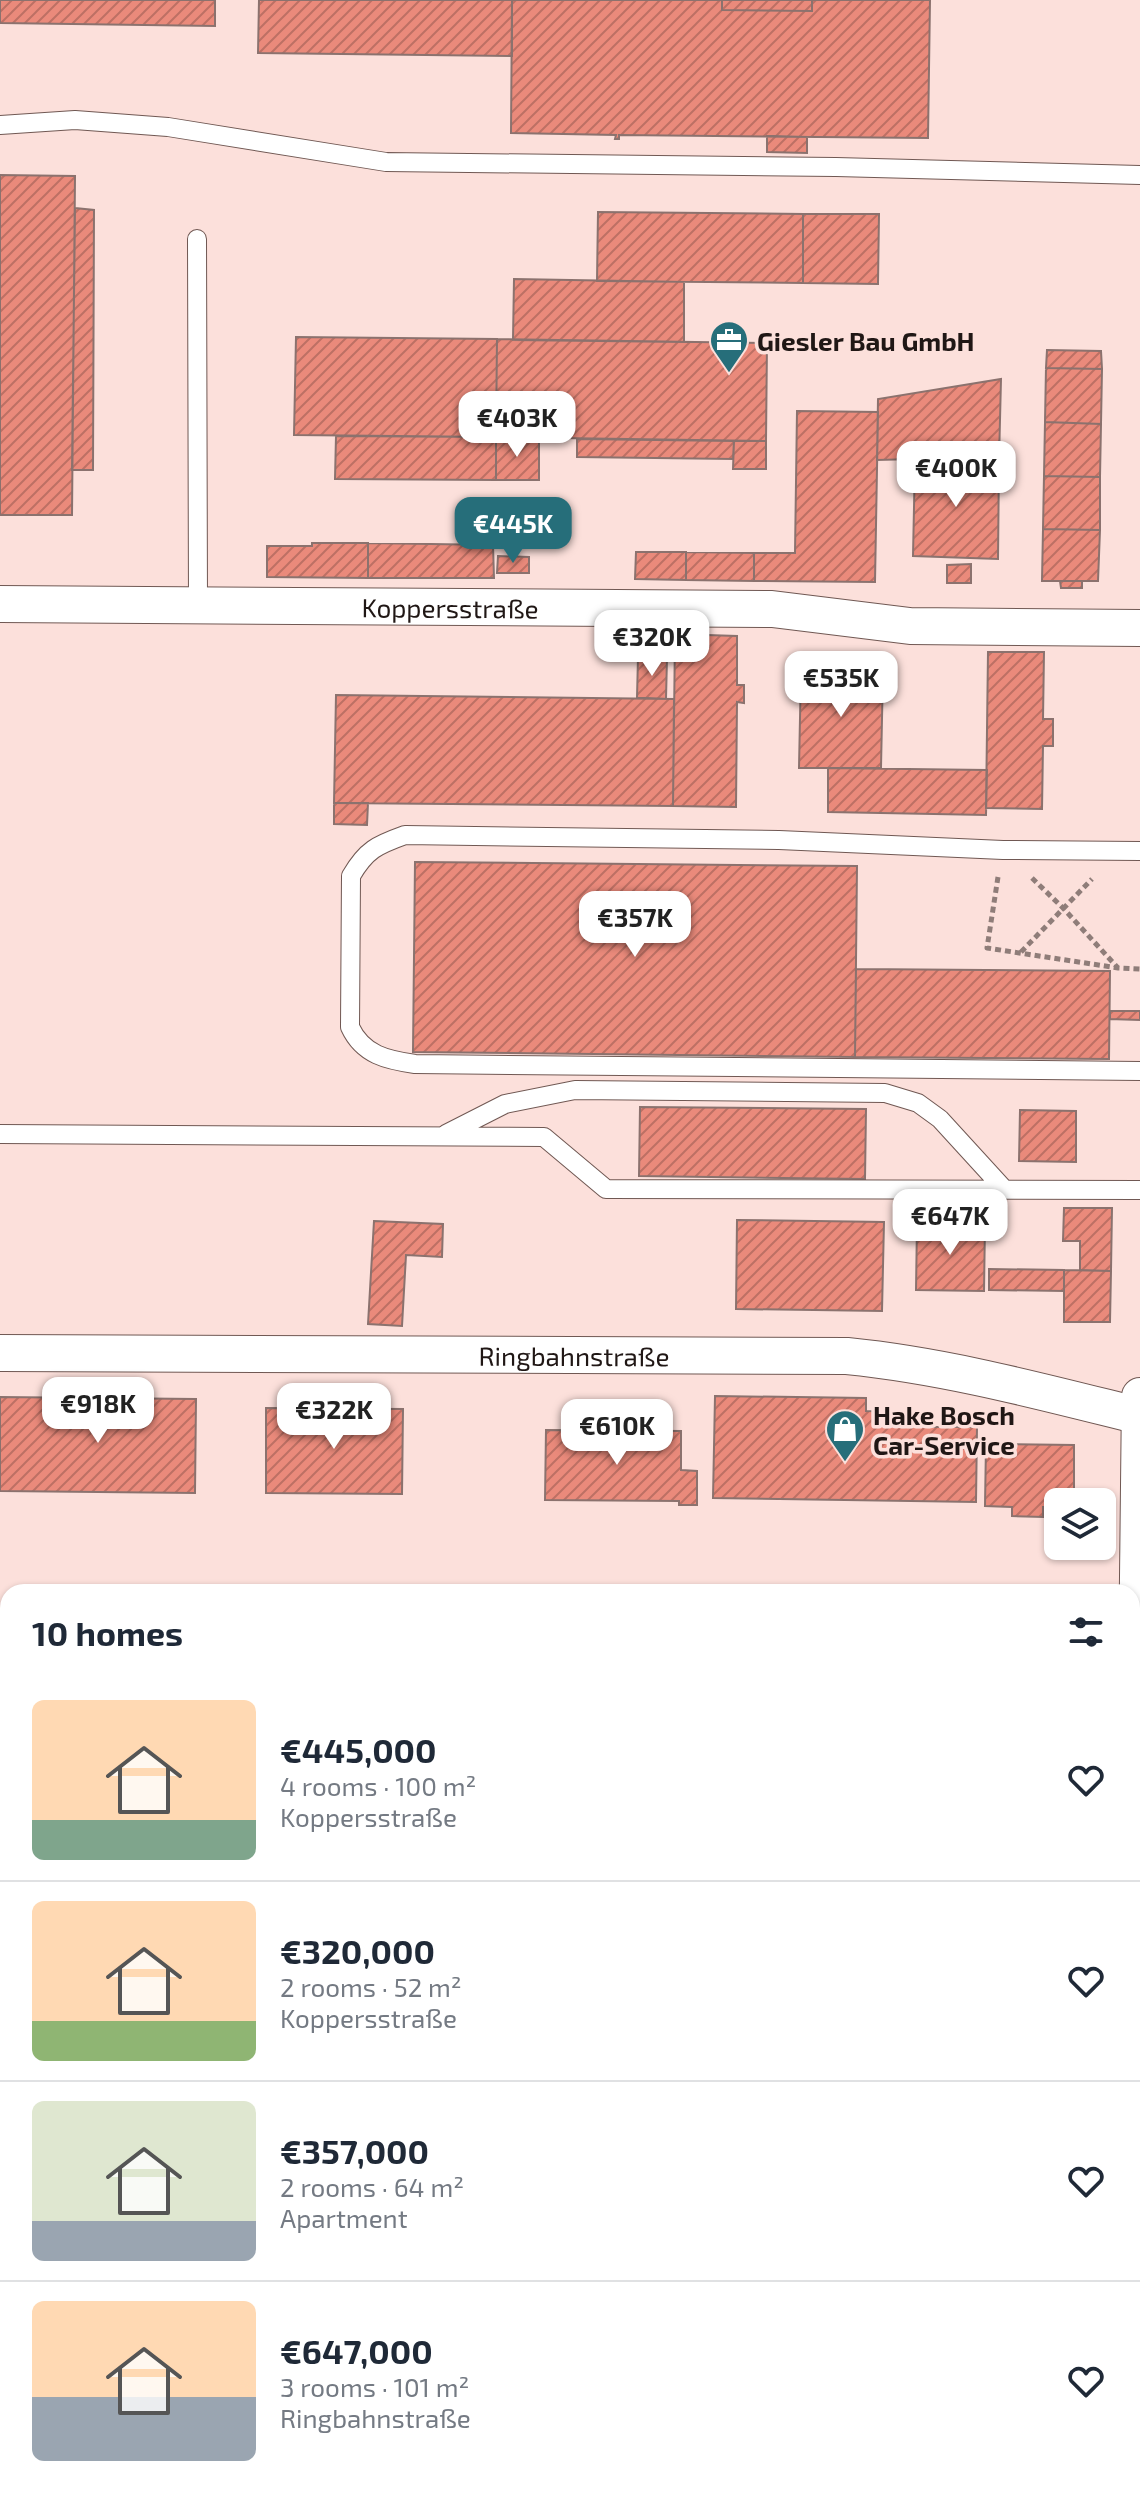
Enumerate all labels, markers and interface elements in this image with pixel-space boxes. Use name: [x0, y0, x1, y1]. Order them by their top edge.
office icon: Giesler Bau GmbH: [708, 319, 750, 374]
place label: Giesler Bau GmbH: [757, 325, 975, 356]
pin: €403K: [461, 391, 573, 459]
text: €403K: [477, 401, 557, 432]
pin: €400K: [900, 441, 1012, 509]
text: €400K: [915, 451, 997, 482]
pin: €445K: [457, 497, 569, 565]
text: €445K: [473, 507, 553, 538]
street label: Koppersstraße: [361, 591, 539, 623]
pin: €320K: [596, 610, 708, 678]
text: €320K: [612, 620, 692, 651]
pin: €535K: [785, 651, 897, 719]
text: €535K: [803, 661, 879, 692]
pin: €357K: [579, 891, 691, 959]
text: €357K: [597, 901, 673, 932]
pin: €647K: [894, 1189, 1006, 1257]
text: €647K: [911, 1199, 989, 1230]
street label: Ringbahnstraße: [479, 1339, 669, 1371]
pin: €918K: [42, 1377, 154, 1445]
pin: €322K: [278, 1383, 390, 1451]
text: €918K: [60, 1387, 136, 1418]
text: €322K: [295, 1393, 373, 1424]
pin: €610K: [561, 1399, 673, 1467]
place label: Hake Bosch Car-Service: [873, 1399, 1015, 1460]
shop icon: Hake Bosch Car-Service: [824, 1408, 866, 1463]
text: €610K: [579, 1409, 655, 1440]
map controls: [1044, 1488, 1116, 1560]
button: layers: [1044, 1488, 1116, 1560]
icon: filters: [1064, 1610, 1108, 1654]
text: 10 homes: [32, 1612, 183, 1653]
text: €445,000: [280, 1729, 437, 1770]
icon: home: [96, 1732, 192, 1828]
icon: heart: [1064, 1758, 1108, 1802]
text: 4 rooms · 100 m²: [280, 1770, 476, 1801]
text: Koppersstraße: [280, 1801, 457, 1832]
text: €320,000: [280, 1930, 435, 1971]
icon: home: [96, 1933, 192, 2029]
icon: heart: [1064, 1959, 1108, 2003]
text: 2 rooms · 52 m²: [280, 1971, 462, 2002]
text: Koppersstraße: [280, 2002, 457, 2033]
text: €357,000: [280, 2130, 429, 2171]
icon: home: [96, 2133, 192, 2229]
icon: heart: [1064, 2159, 1108, 2203]
text: 2 rooms · 64 m²: [280, 2171, 464, 2202]
text: Apartment: [280, 2202, 408, 2233]
text: €647,000: [280, 2330, 433, 2371]
icon: home: [96, 2333, 192, 2429]
icon: heart: [1064, 2359, 1108, 2403]
text: 3 rooms · 101 m²: [280, 2371, 469, 2402]
text: Ringbahnstraße: [280, 2402, 471, 2433]

